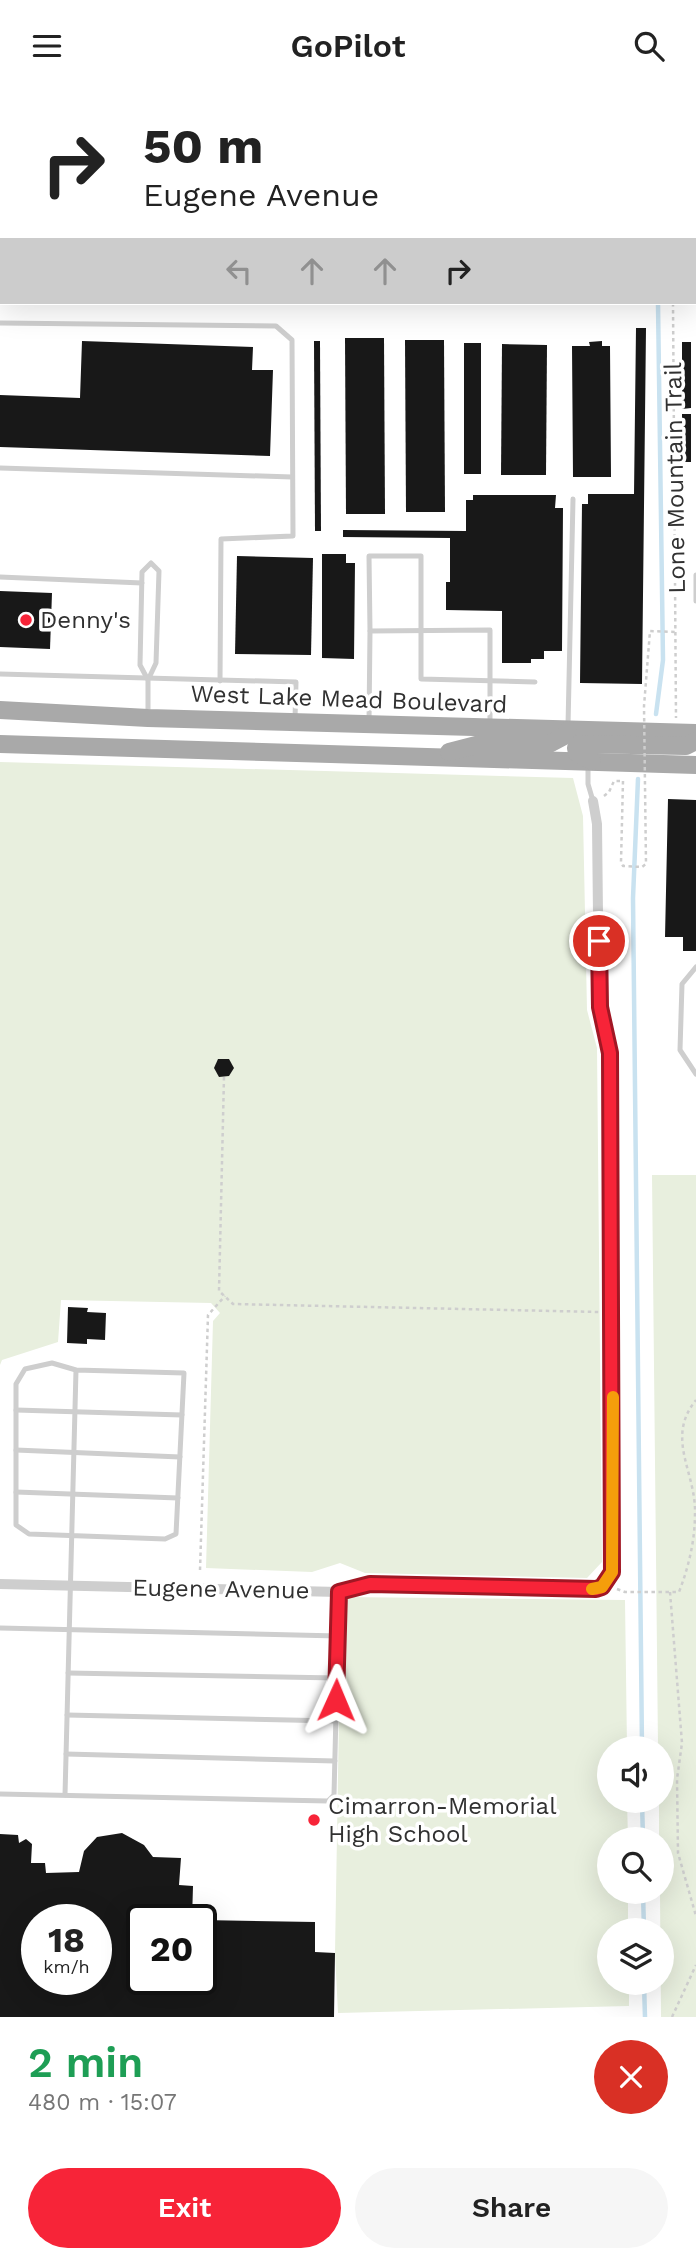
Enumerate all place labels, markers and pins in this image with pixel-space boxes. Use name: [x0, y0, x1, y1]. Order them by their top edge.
place label: Denny's: [40, 606, 131, 634]
marker: Denny's: [18, 612, 34, 628]
pin: [569, 911, 629, 971]
place label: Cimarron-Memorial High School: [328, 1792, 557, 1848]
marker: Cimarron-Memorial High School: [306, 1812, 322, 1828]

